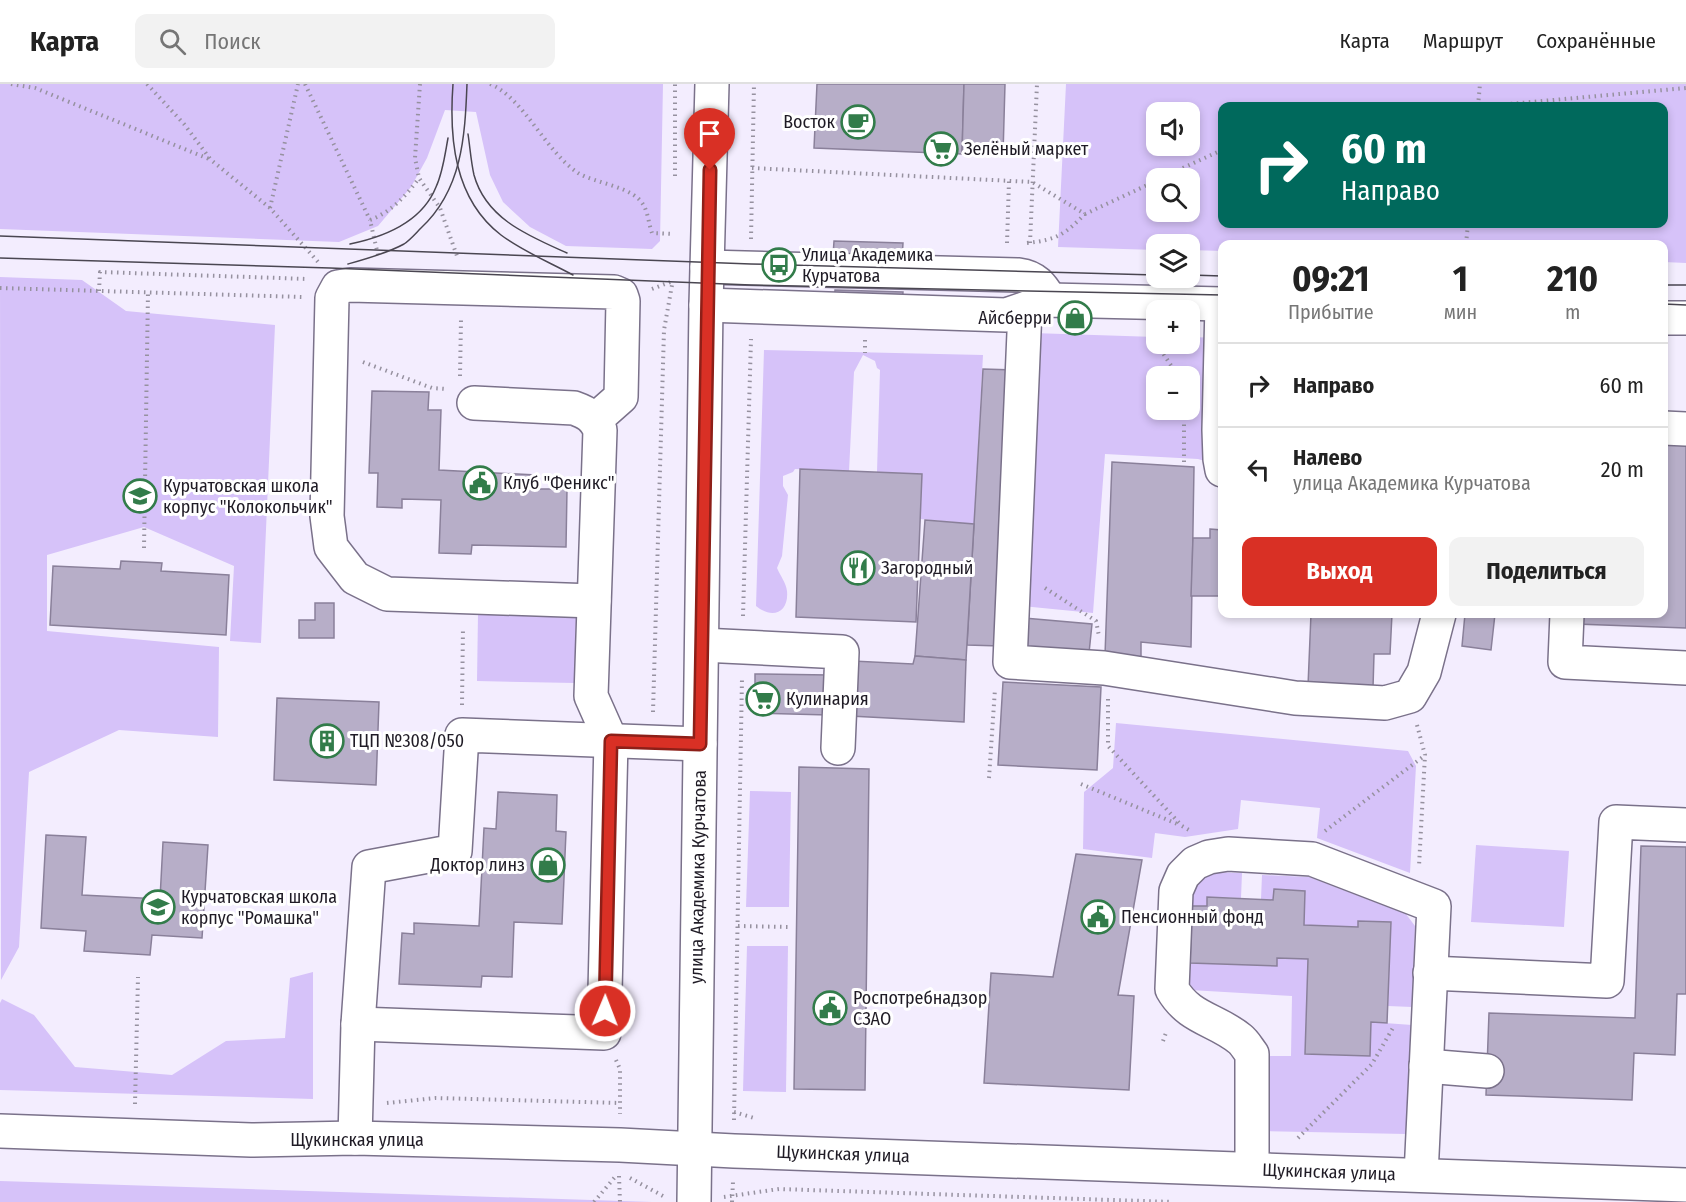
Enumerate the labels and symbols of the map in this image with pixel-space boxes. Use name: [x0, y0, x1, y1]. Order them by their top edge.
cafe icon: Восток: [840, 104, 876, 140]
pin: [684, 108, 735, 170]
place label: Восток: [783, 111, 836, 133]
supermarket icon: Зелёный маркет: [923, 131, 959, 167]
place label: Зелёный маркет: [964, 138, 1089, 160]
place label: Улица Академика Курчатова: [801, 244, 934, 287]
bus stop icon: Улица Академика Курчатова: [761, 247, 797, 283]
shop icon: Айсберри: [1057, 300, 1093, 336]
place label: Айсберри: [978, 307, 1052, 329]
public building icon: Клуб "Феникс": [462, 465, 498, 501]
place label: Клуб "Феникс": [503, 472, 614, 494]
place label: Курчатовская школа корпус "Колокольчик": [163, 475, 333, 518]
school or university icon: Курчатовская школа корпус "Колокольчик": [122, 478, 158, 514]
restaurant icon: Загородный: [840, 550, 876, 586]
place label: Загородный: [881, 557, 974, 579]
supermarket icon: Кулинария: [745, 681, 781, 717]
place label: Кулинария: [786, 688, 869, 710]
building icon: ТЦП №308/050: [309, 723, 345, 759]
place label: ТЦП №308/050: [350, 730, 464, 752]
street label: улица Академика Курчатова: [685, 770, 711, 984]
shop icon: Доктор линз: [530, 847, 566, 883]
place label: Доктор линз: [429, 854, 525, 876]
place label: Курчатовская школа корпус "Ромашка": [181, 886, 337, 929]
school or university icon: Курчатовская школа корпус "Ромашка": [140, 889, 176, 925]
public building icon: Пенсионный фонд: [1080, 899, 1116, 935]
place label: Пенсионный фонд: [1121, 906, 1264, 928]
position arrow: [573, 979, 637, 1043]
place label: Роспотребнадзор СЗАО: [853, 987, 987, 1030]
public building icon: Роспотребнадзор СЗАО: [812, 990, 848, 1026]
street label: Щукинская улица: [290, 1129, 424, 1151]
street label: Щукинская улица: [776, 1141, 910, 1167]
street label: Щукинская улица: [1262, 1159, 1396, 1185]

